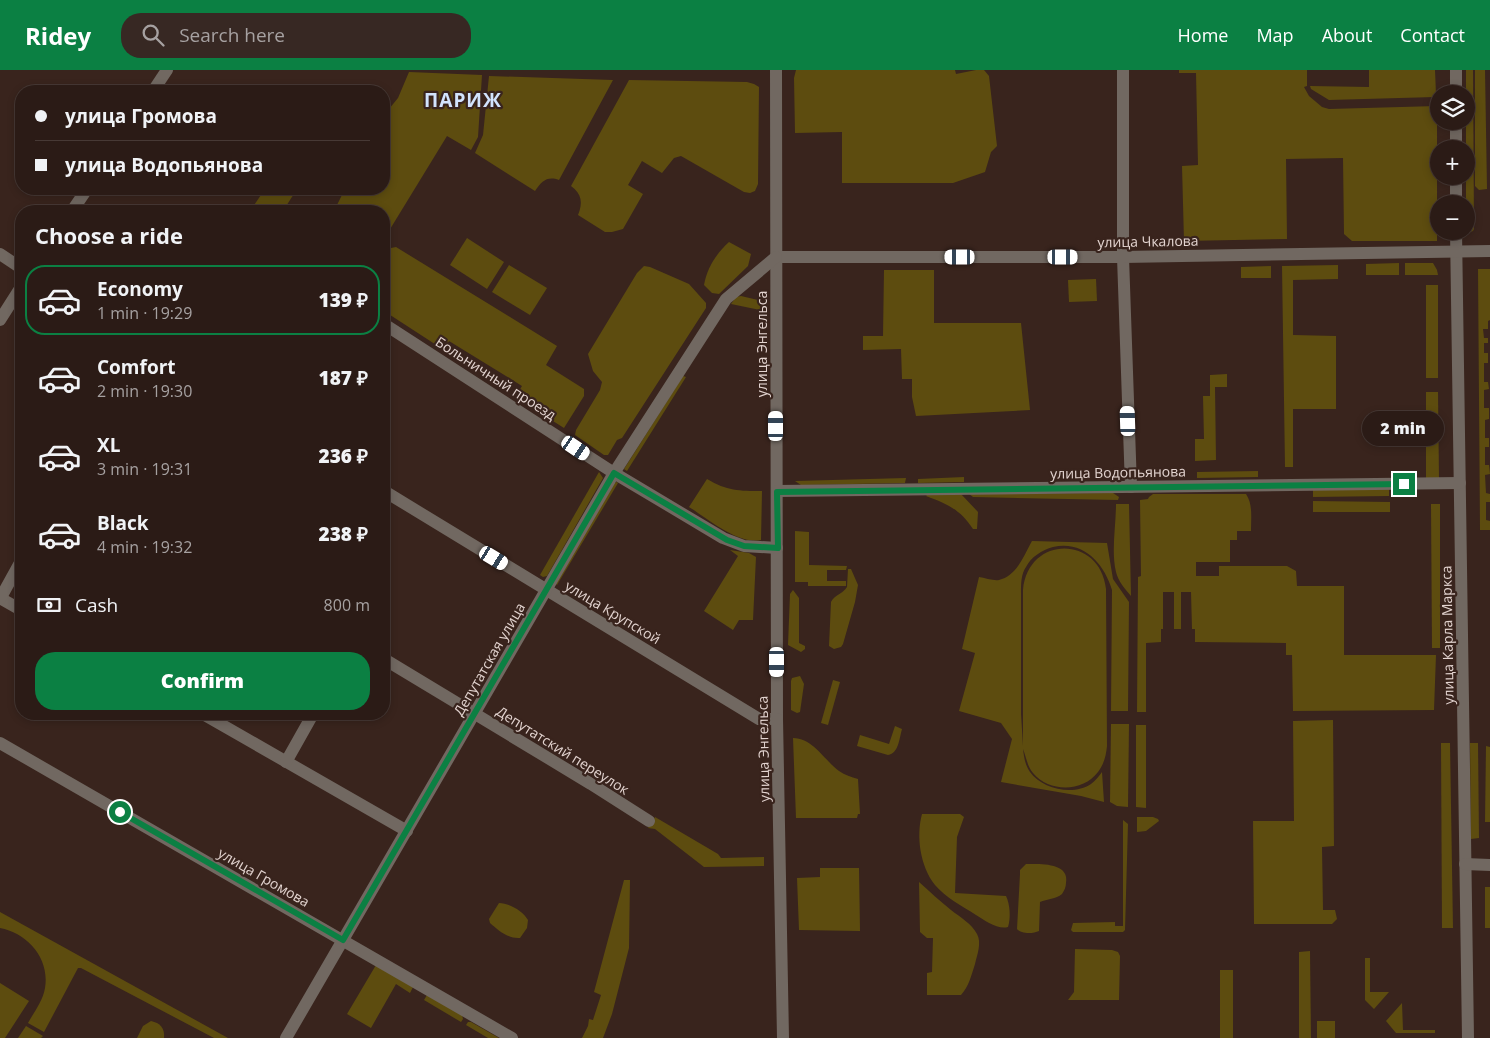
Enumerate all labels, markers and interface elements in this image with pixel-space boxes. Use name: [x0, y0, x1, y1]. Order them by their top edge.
search box: [121, 13, 471, 58]
text: Ridey: [25, 19, 91, 52]
icon: search: [139, 21, 167, 49]
text: Search here: [179, 22, 285, 48]
text: Home: [1178, 23, 1228, 47]
text: Map: [1256, 23, 1294, 47]
text: About: [1322, 23, 1372, 47]
text: Contact: [1400, 23, 1465, 47]
map controls: [1430, 85, 1475, 240]
button: layers: [1430, 85, 1475, 130]
district label: ПАРИЖ: [424, 87, 502, 113]
text: улица Громова: [65, 103, 217, 129]
button: +: [1430, 140, 1475, 185]
text: улица Водопьянова: [65, 152, 263, 178]
button: −: [1430, 195, 1475, 240]
text: Choose a ride: [35, 220, 183, 250]
street label: улица Чкалова: [1097, 231, 1199, 251]
car: [945, 250, 975, 265]
car: [1048, 250, 1078, 265]
text: Economy: [97, 276, 183, 302]
icon: car: [37, 278, 82, 323]
text: 139 ₽: [319, 287, 368, 313]
street label: улица Энгельса: [752, 291, 771, 397]
text: 1 min · 19:29: [97, 302, 192, 324]
street label: Больничный проезд: [432, 332, 560, 424]
text: Comfort: [97, 354, 176, 380]
icon: car: [37, 356, 82, 401]
text: 187 ₽: [319, 365, 368, 391]
text: 2 min · 19:30: [97, 380, 192, 402]
car: [1119, 406, 1136, 436]
car: [768, 411, 783, 441]
callout: 2 min: [1363, 412, 1445, 446]
text: 2 min: [1380, 417, 1426, 439]
text: XL: [97, 432, 120, 458]
car: [559, 433, 592, 463]
icon: car: [37, 434, 82, 479]
text: 236 ₽: [319, 443, 368, 469]
text: 3 min · 19:31: [97, 458, 192, 480]
street label: улица Водопьянова: [1050, 461, 1186, 483]
route end: [1393, 473, 1415, 495]
text: Black: [97, 510, 149, 536]
icon: car: [37, 512, 82, 557]
text: 238 ₽: [319, 521, 368, 547]
text: 4 min · 19:32: [97, 536, 192, 558]
car: [477, 544, 510, 572]
street label: улица Карла Маркса: [1436, 565, 1458, 705]
street label: улица Крупской: [562, 576, 664, 648]
icon: cash: [35, 591, 63, 619]
text: Cash: [75, 592, 118, 618]
text: 800 m: [324, 594, 370, 616]
street label: Депутатская улица: [449, 599, 529, 719]
car: [769, 647, 784, 677]
button: Confirm: [35, 652, 370, 710]
street label: улица Энгельса: [753, 696, 773, 802]
street label: Депутатский переулок: [493, 701, 634, 799]
route start: [109, 801, 131, 823]
street label: улица Громова: [215, 843, 313, 911]

